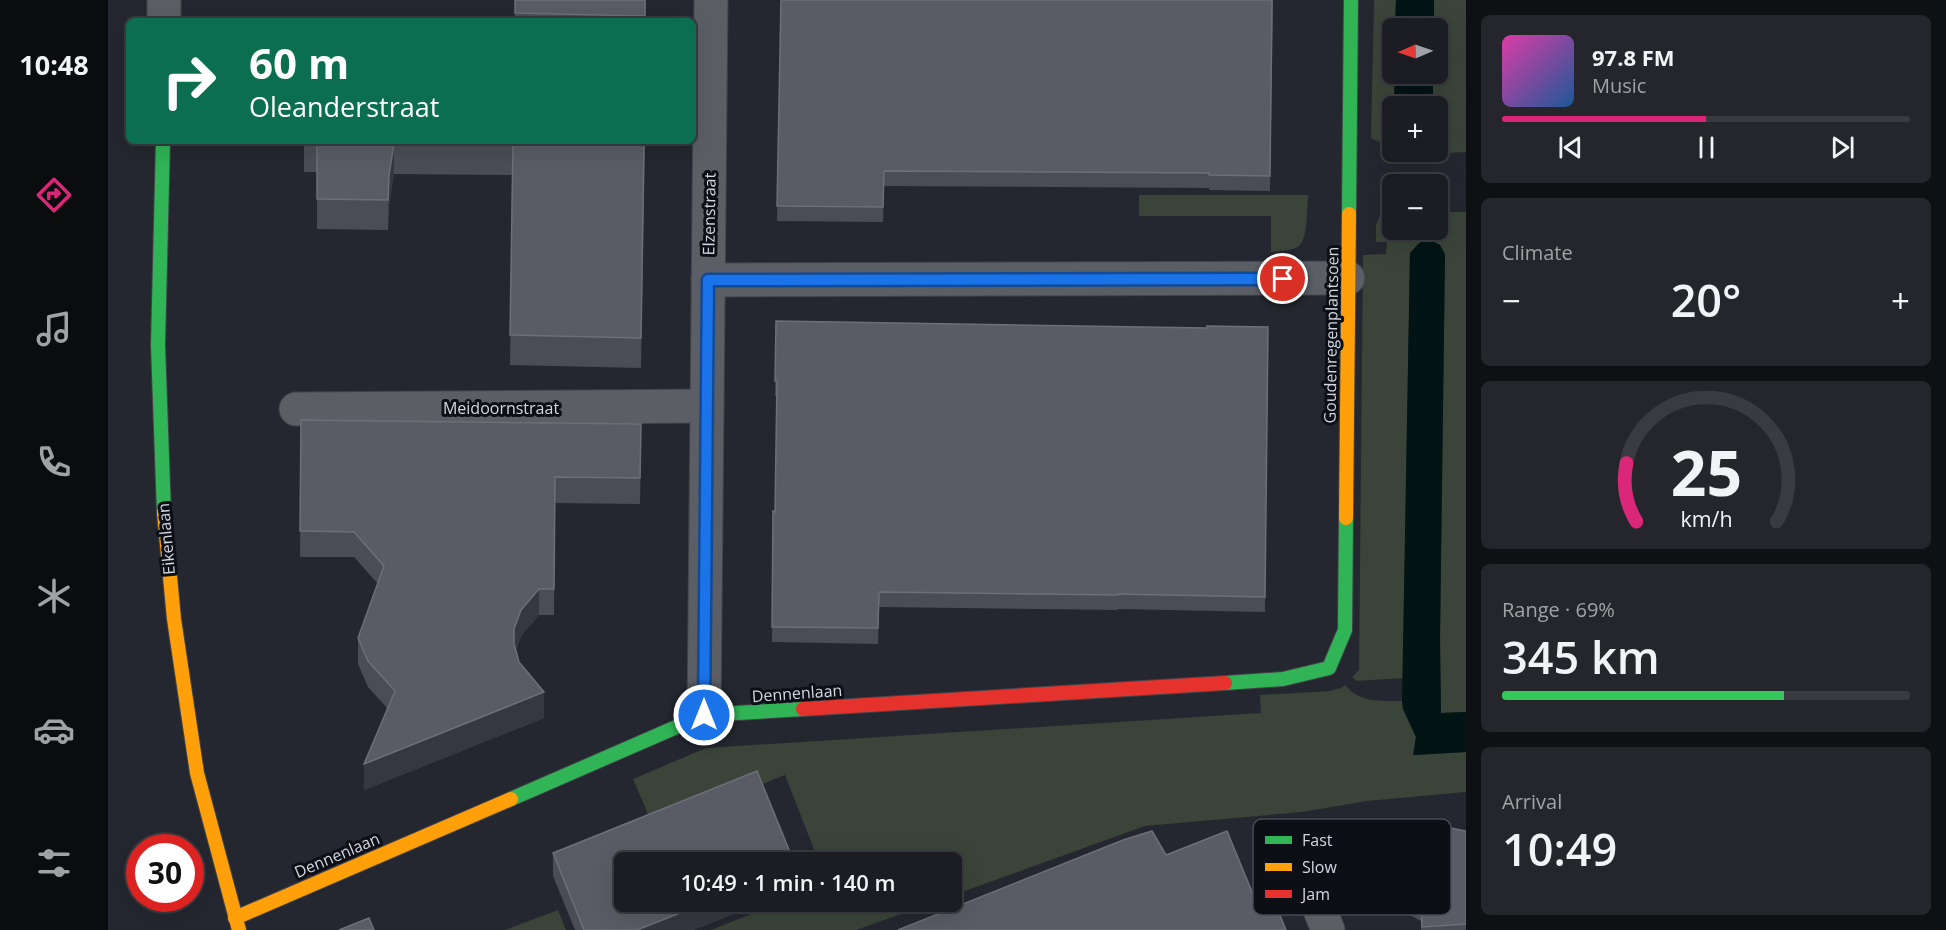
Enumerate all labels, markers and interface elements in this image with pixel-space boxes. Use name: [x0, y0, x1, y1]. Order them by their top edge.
north arrow: [1382, 18, 1448, 84]
map controls: [1382, 18, 1448, 240]
text: 60 m: [249, 34, 349, 91]
icon: right: [150, 42, 228, 120]
text: 97.8 FM: [1592, 42, 1675, 72]
text: 10:48: [19, 46, 89, 83]
text: Music: [1592, 72, 1646, 99]
text: Oleanderstraat: [249, 88, 439, 125]
button: +: [1382, 96, 1448, 162]
icon: previous: [1554, 131, 1587, 164]
icon: pause: [1690, 131, 1723, 164]
icon: next: [1826, 131, 1859, 164]
street label: Elzenstraat: [697, 172, 721, 255]
icon: directions: [33, 174, 75, 216]
button: −: [1382, 174, 1448, 240]
text: Climate: [1502, 239, 1573, 266]
street label: Goudenregenplantsoen: [1318, 246, 1344, 424]
pin: [1257, 253, 1308, 304]
icon: arrive: [1266, 262, 1299, 295]
text: 20°: [1671, 269, 1741, 330]
text: −: [1502, 278, 1521, 323]
text: +: [1891, 278, 1910, 323]
icon: music: [33, 308, 75, 350]
street label: Meidoornstraat: [443, 397, 559, 419]
text: 25: [1670, 429, 1742, 514]
icon: phone: [33, 441, 75, 483]
street label: Eikenlaan: [152, 502, 180, 576]
text: km/h: [1680, 504, 1732, 533]
icon: climate: [33, 575, 75, 617]
text: Range · 69%: [1502, 596, 1615, 623]
text: 345 km: [1502, 626, 1660, 687]
street label: Dennenlaan: [751, 679, 843, 707]
position arrow: [672, 683, 736, 747]
icon: car: [33, 709, 75, 751]
text: Arrival: [1502, 788, 1562, 815]
text: 10:49: [1502, 818, 1617, 879]
legend: [1253, 819, 1451, 915]
street label: Dennenlaan: [291, 827, 383, 883]
text: Fast: [1302, 829, 1333, 851]
speed limit sign: 30: [126, 834, 204, 912]
icon: filters: [33, 842, 75, 884]
text: Slow: [1302, 856, 1337, 878]
text: 10:49 · 1 min · 140 m: [680, 867, 896, 897]
text: Jam: [1300, 883, 1330, 905]

